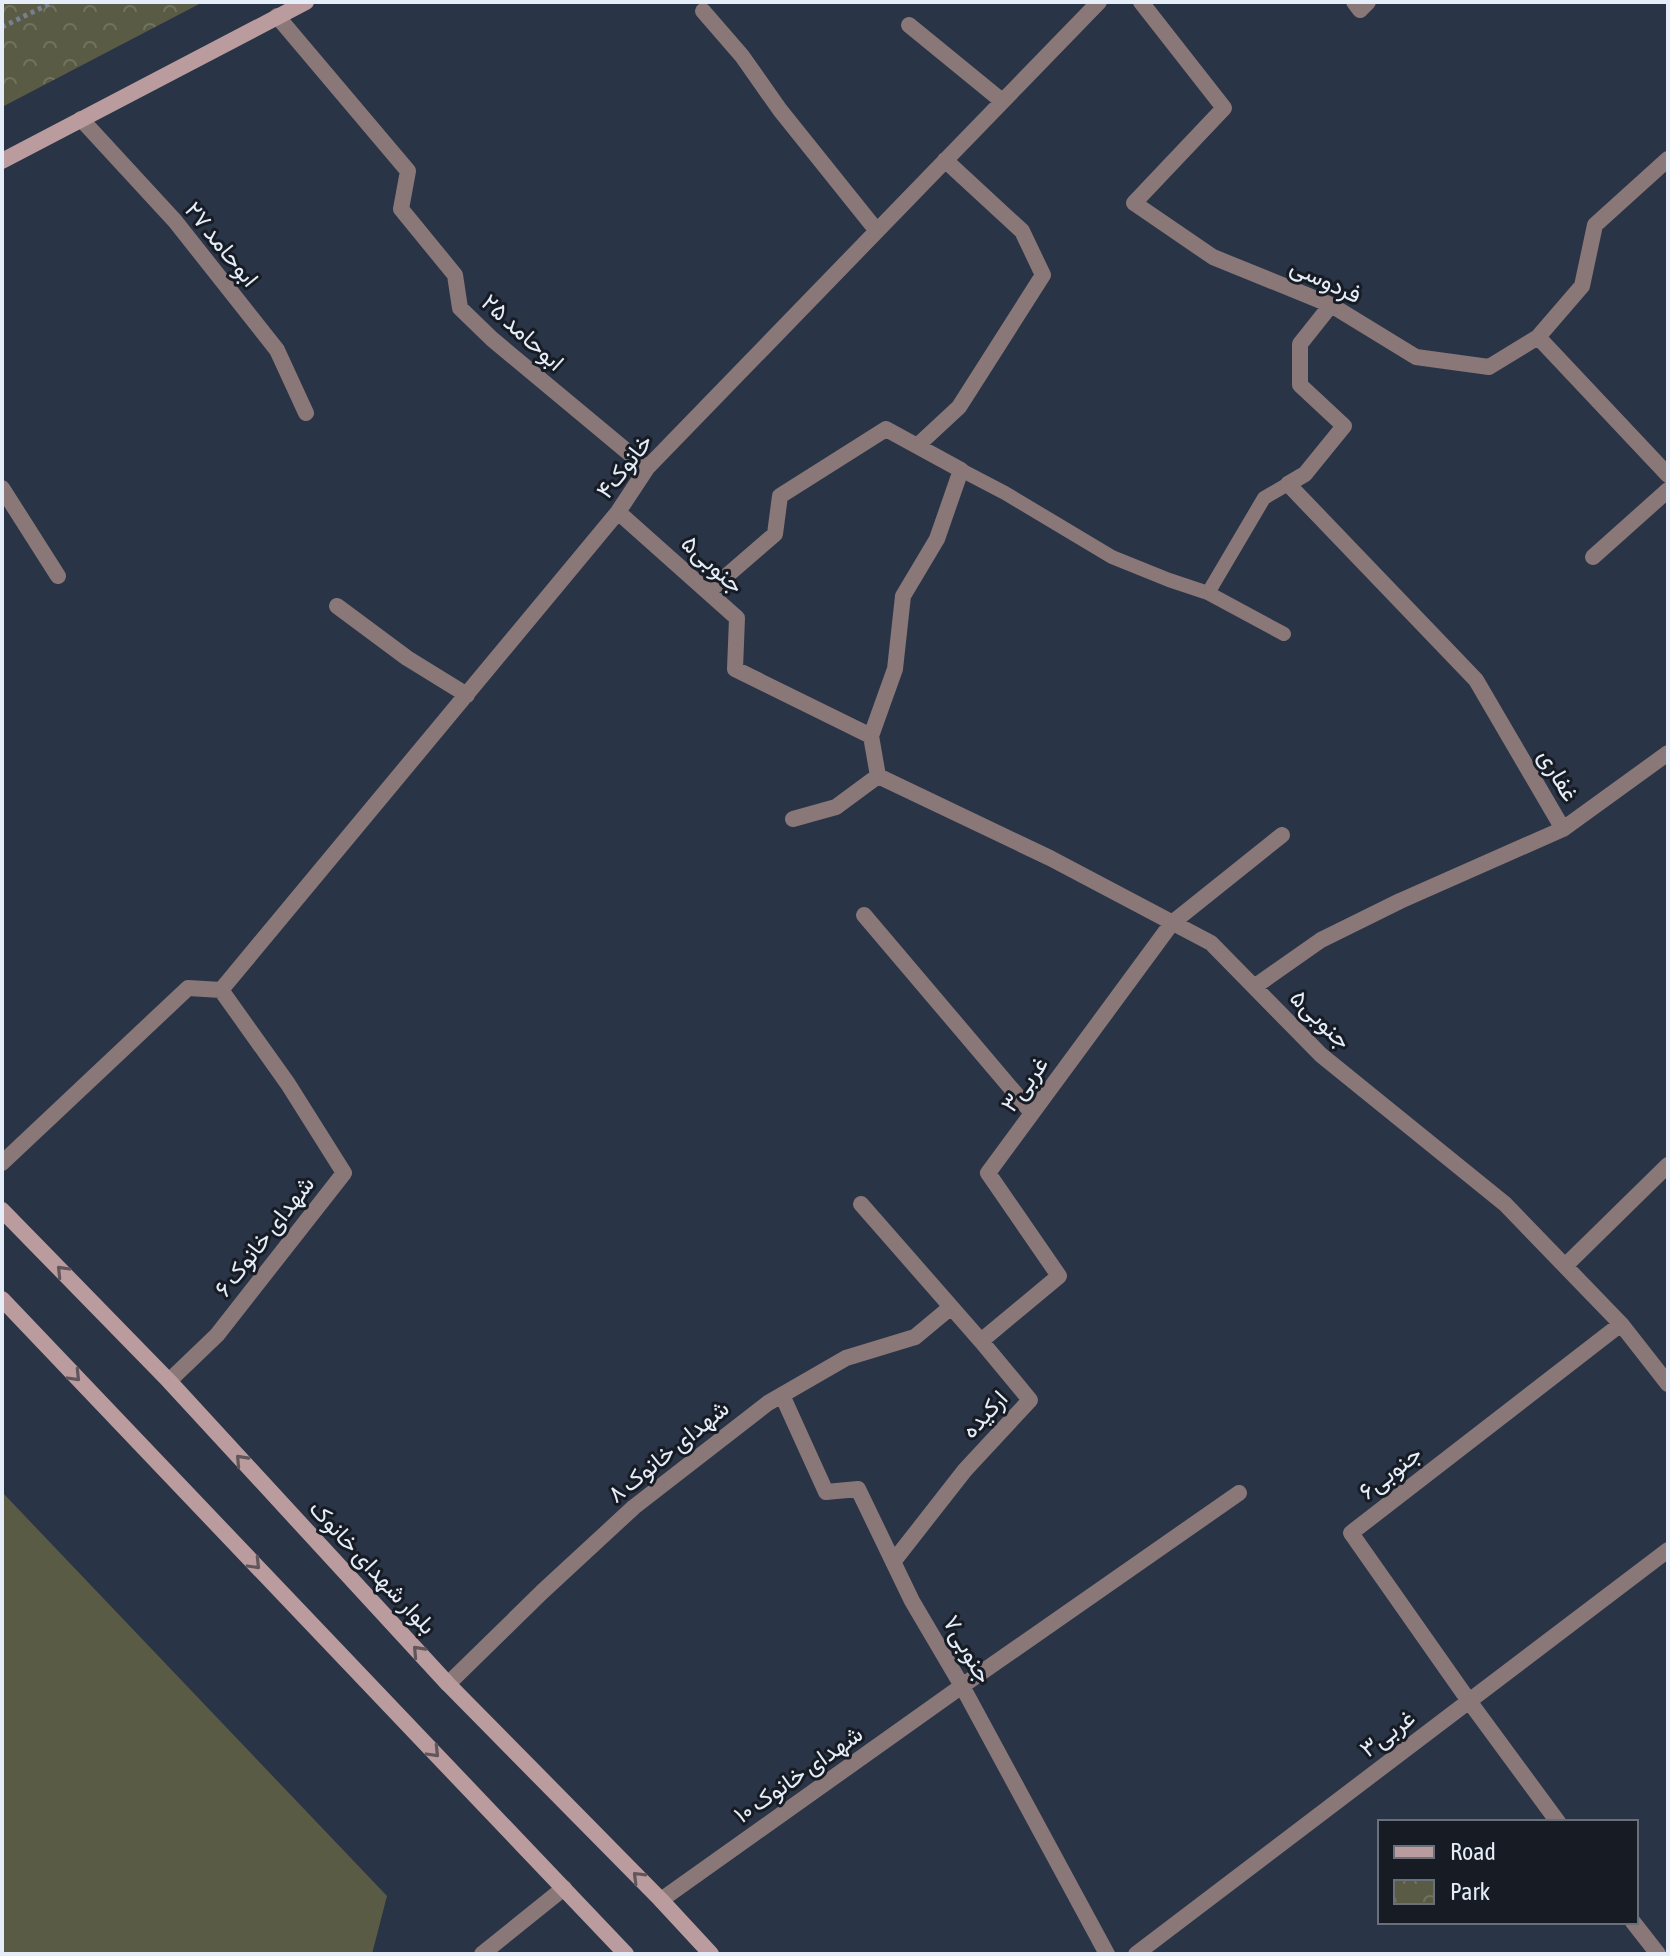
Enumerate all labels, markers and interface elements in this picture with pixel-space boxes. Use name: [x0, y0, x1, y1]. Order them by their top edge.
street label: ابوحامد ۲۷: [178, 196, 264, 293]
street label: فردوسی: [1285, 252, 1366, 310]
street label: ابوحامد ۲۵: [475, 288, 570, 377]
street label: خانوک۴: [590, 428, 659, 505]
street label: جنوبی۵: [675, 529, 749, 600]
street label: غفاری: [1532, 744, 1585, 807]
street label: جنوبی۵: [1284, 984, 1357, 1056]
street label: غربی۳: [995, 1051, 1055, 1118]
street label: شهدای خانوک ۶: [209, 1170, 321, 1303]
one-way arrow: [57, 1266, 71, 1280]
one-way arrow: [66, 1367, 81, 1381]
street label: ارکیده: [955, 1385, 1014, 1445]
street label: شهدای خانوک ۸: [602, 1394, 735, 1510]
street label: جنوبی۶: [1354, 1439, 1428, 1506]
one-way arrow: [237, 1454, 251, 1469]
street label: بلوار شهدای خانوک: [303, 1495, 442, 1641]
one-way arrow: [245, 1555, 260, 1569]
street label: جنوبی۷: [936, 1610, 998, 1689]
one-way arrow: [413, 1645, 427, 1660]
street label: غربی۳: [1354, 1704, 1421, 1764]
street label: شهدای خانوک ۱۰: [729, 1720, 869, 1830]
one-way arrow: [425, 1743, 440, 1757]
legend: [1378, 1820, 1638, 1924]
text: Road: [1450, 1838, 1496, 1865]
one-way arrow: [633, 1872, 647, 1886]
text: Park: [1450, 1878, 1491, 1905]

